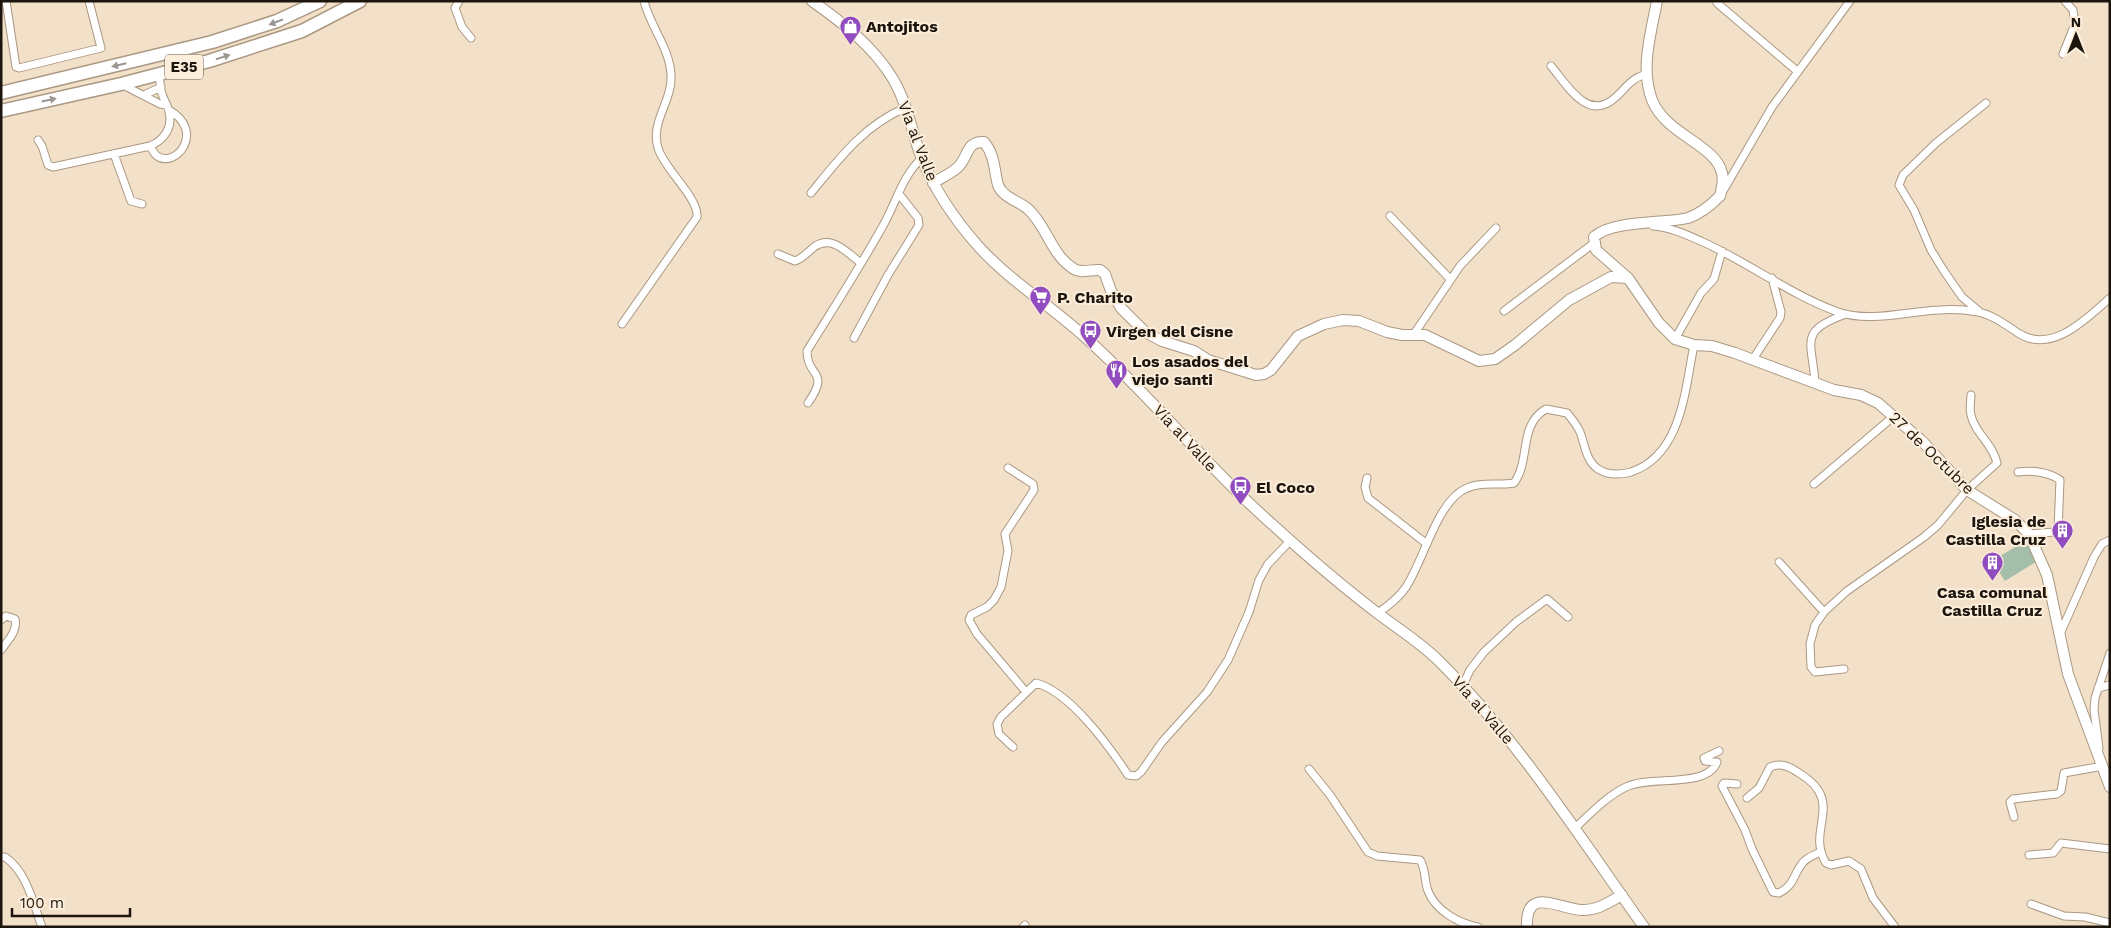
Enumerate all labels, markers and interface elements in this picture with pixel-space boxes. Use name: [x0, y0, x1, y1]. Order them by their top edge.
north arrow: [2051, 10, 2101, 60]
shop icon: Antojitos: [838, 14, 862, 45]
text: N: [2071, 14, 2081, 30]
place label: Antojitos: [866, 17, 938, 36]
one-way arrow: [268, 18, 283, 26]
one-way arrow: [216, 53, 231, 60]
road number: E35: [165, 54, 203, 80]
one-way arrow: [112, 61, 127, 69]
one-way arrow: [41, 96, 56, 104]
street label: Vía al Valle: [894, 98, 942, 184]
supermarket icon: P. Charito: [1029, 285, 1053, 316]
place label: P. Charito: [1057, 288, 1133, 307]
bus stop icon: Virgen del Cisne: [1078, 319, 1102, 350]
place label: Virgen del Cisne: [1106, 322, 1233, 341]
place label: Los asados del viejo santi: [1131, 352, 1249, 389]
restaurant icon: Los asados del viejo santi: [1104, 358, 1128, 389]
street label: Vía al Valle: [1149, 401, 1221, 475]
street label: 27 de Octubre: [1886, 408, 1978, 498]
bus stop icon: El Coco: [1228, 475, 1252, 506]
place label: El Coco: [1256, 478, 1315, 497]
place label: Iglesia de Castilla Cruz: [1945, 512, 2046, 549]
building icon: Iglesia de Castilla Cruz: [2050, 518, 2074, 549]
building icon: Casa comunal Castilla Cruz: [1980, 551, 2004, 582]
place label: Casa comunal Castilla Cruz: [1937, 583, 2048, 620]
street label: Vía al Valle: [1448, 672, 1518, 748]
scale bar: [12, 886, 130, 918]
text: 100 m: [20, 894, 64, 912]

